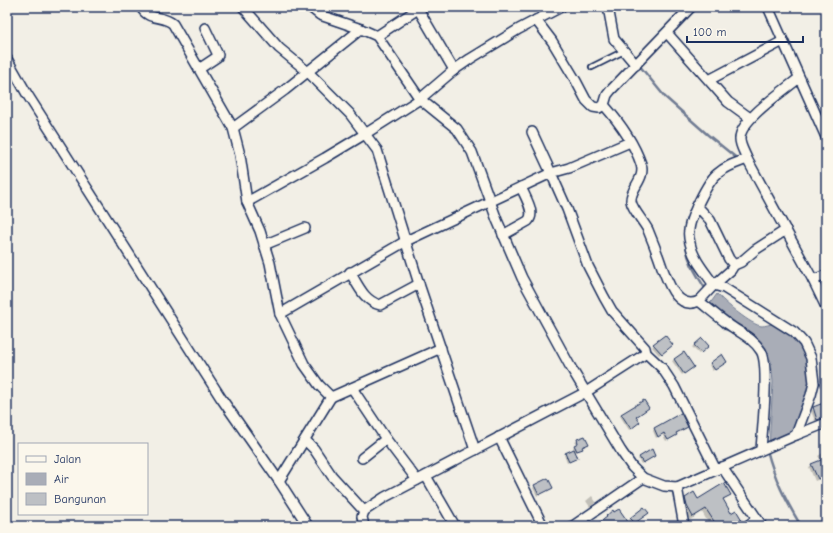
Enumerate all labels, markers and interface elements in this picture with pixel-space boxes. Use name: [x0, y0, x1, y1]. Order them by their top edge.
scale bar: [687, 18, 803, 44]
text: 100 m: [693, 25, 726, 39]
legend: [18, 443, 148, 515]
text: Jalan: [54, 452, 81, 466]
text: Air: [54, 472, 69, 486]
text: Bangunan: [54, 492, 106, 506]

